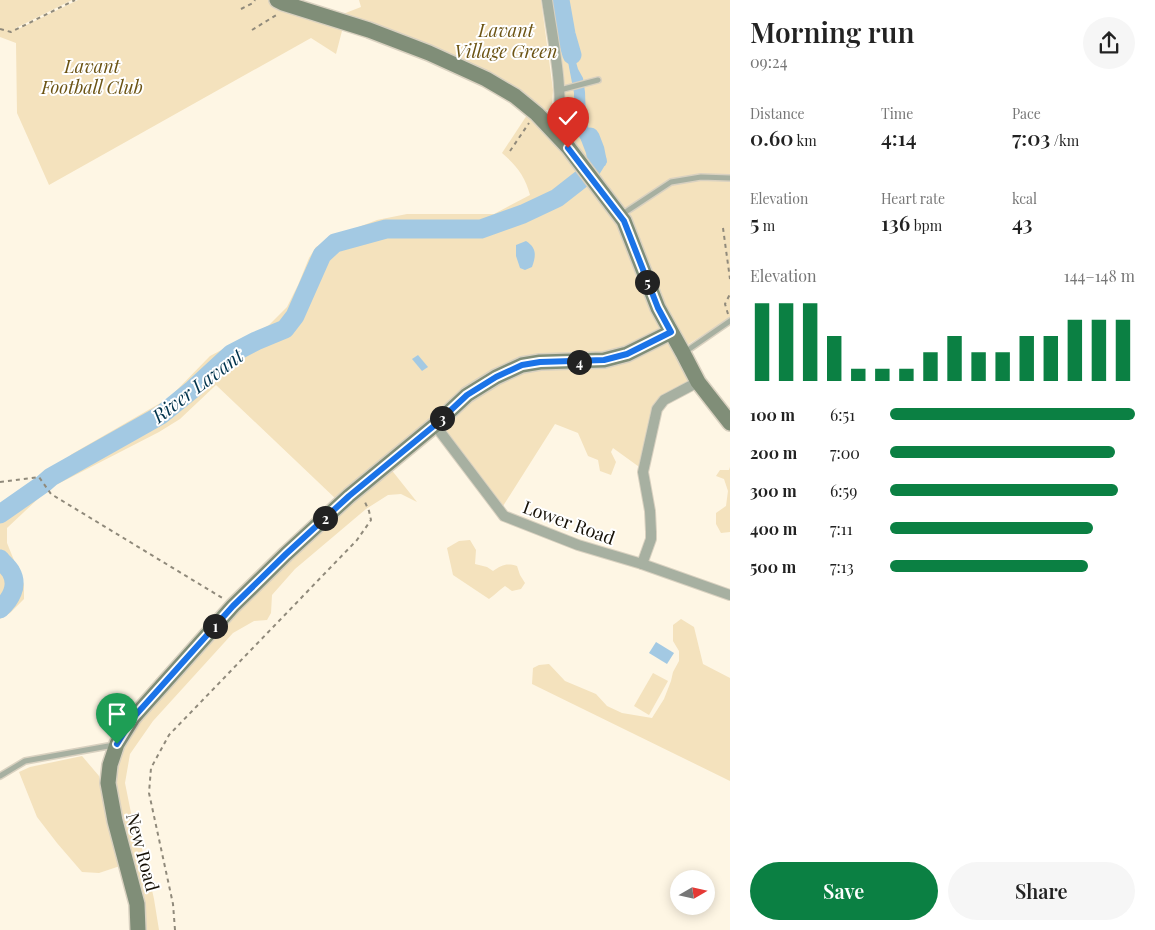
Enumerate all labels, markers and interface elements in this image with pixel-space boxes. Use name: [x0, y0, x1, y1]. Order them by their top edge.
text: Morning run: [750, 13, 914, 50]
button: share: [1083, 17, 1135, 69]
park label: Lavant Village Green: [455, 18, 557, 63]
text: 09:24: [750, 51, 788, 72]
park label: Lavant Football Club: [40, 54, 143, 99]
pin: [547, 97, 589, 148]
icon: check: [554, 104, 582, 132]
text: Distance: [750, 104, 805, 123]
text: Time: [881, 104, 913, 123]
text: Pace: [1012, 104, 1041, 123]
text: 0.60: [750, 123, 794, 151]
text: 4:14: [881, 123, 917, 151]
text: 7:03: [1012, 123, 1050, 151]
text: km: [794, 131, 817, 150]
text: /km: [1050, 131, 1079, 150]
text: Elevation: [750, 189, 808, 208]
text: Heart rate: [881, 189, 945, 208]
text: kcal: [1012, 189, 1037, 208]
text: 5: [750, 208, 759, 236]
text: 136: [881, 208, 910, 236]
text: 43: [1012, 208, 1032, 236]
text: m: [759, 216, 775, 235]
text: bpm: [910, 216, 942, 235]
text: Elevation: [750, 265, 817, 286]
text: 144–148 m: [1064, 265, 1135, 286]
pin: 5: [634, 270, 660, 294]
text: 5: [644, 273, 651, 292]
water label: River Lavant: [145, 341, 249, 429]
pin: 4: [566, 350, 592, 374]
text: 4: [576, 353, 583, 372]
text: 100 m: [750, 404, 795, 425]
text: 6:51: [830, 404, 855, 425]
pin: 3: [430, 406, 454, 430]
text: 3: [439, 409, 446, 428]
text: 200 m: [750, 442, 797, 463]
text: 7:00: [830, 442, 860, 463]
text: 300 m: [750, 480, 797, 501]
text: 6:59: [830, 480, 857, 501]
street label: Lower Road: [520, 494, 619, 550]
pin: 2: [312, 506, 338, 530]
text: 2: [322, 509, 329, 528]
text: 400 m: [750, 518, 797, 539]
text: 7:11: [830, 518, 853, 539]
text: 500 m: [750, 556, 796, 577]
text: 7:13: [830, 556, 854, 577]
pin: 1: [202, 614, 228, 638]
text: 1: [213, 617, 218, 636]
pin: [96, 693, 138, 744]
icon: arrive: [103, 700, 131, 728]
street label: New Road: [121, 810, 165, 894]
button: Save: [750, 862, 938, 920]
button: Share: [948, 862, 1135, 920]
north arrow: [670, 870, 715, 915]
map controls: [670, 870, 715, 915]

